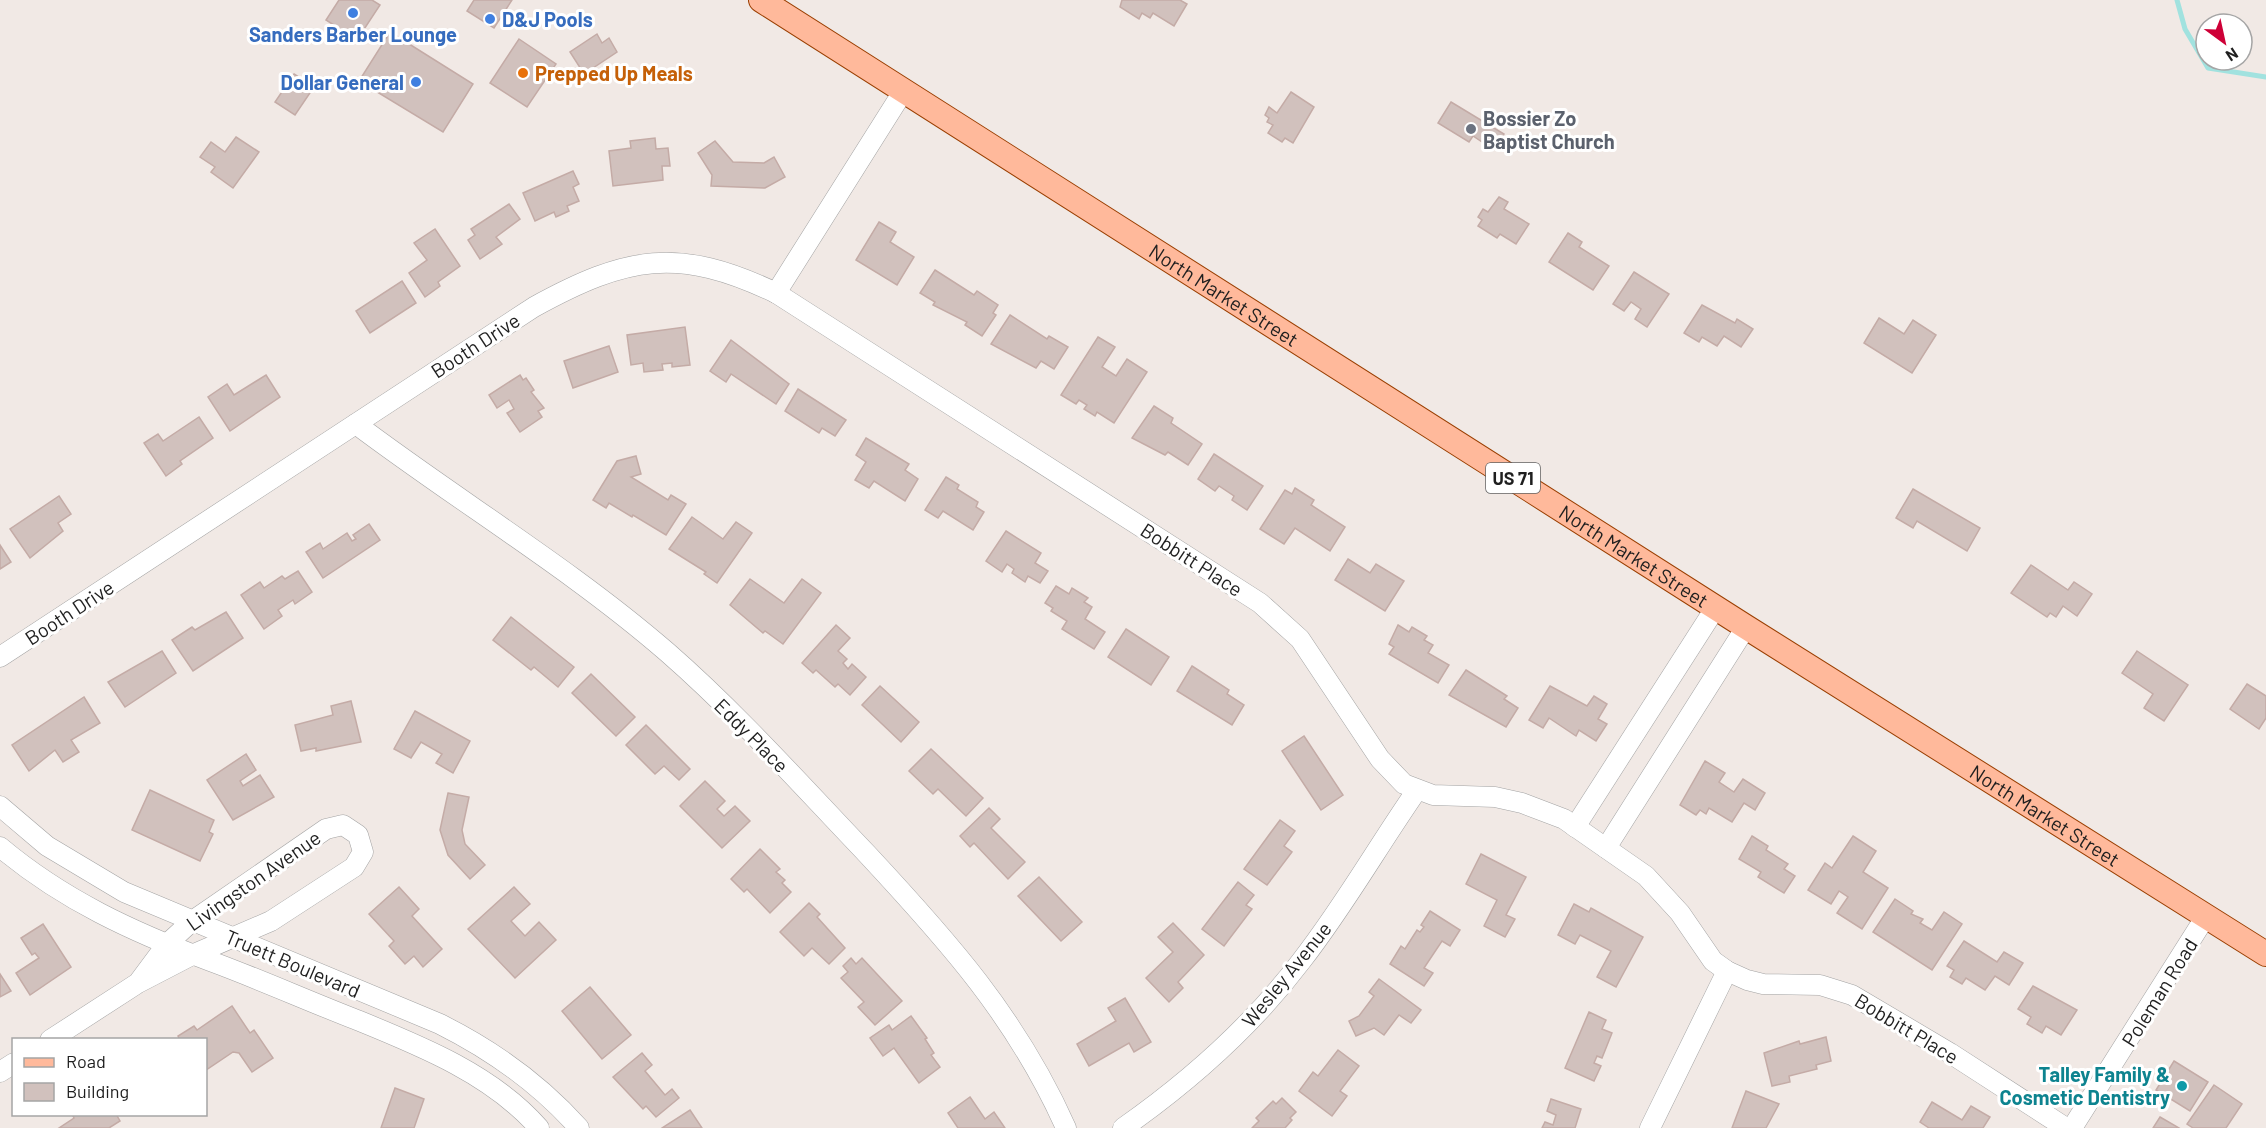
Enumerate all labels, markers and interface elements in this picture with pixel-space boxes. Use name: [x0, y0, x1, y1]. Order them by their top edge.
marker: Sanders Barber Lounge: [346, 6, 360, 20]
place label: D&J Pools: [502, 7, 593, 31]
marker: D&J Pools: [483, 12, 497, 26]
north arrow: [2194, 12, 2254, 72]
place label: Sanders Barber Lounge: [249, 22, 457, 46]
text: N: [2223, 44, 2242, 66]
place label: Prepped Up Meals: [535, 61, 693, 85]
marker: Prepped Up Meals: [516, 66, 530, 80]
place label: Dollar General: [281, 70, 404, 94]
marker: Dollar General: [409, 75, 423, 89]
place label: Bossier Zo Baptist Church: [1483, 106, 1615, 153]
marker: Bossier Zo Baptist Church: [1464, 122, 1478, 136]
street label: North Market Street: [1145, 239, 1303, 351]
street label: Booth Drive: [426, 307, 524, 383]
road number: US 71: [1486, 463, 1540, 493]
street label: North Market Street: [1555, 499, 1713, 612]
street label: Bobbitt Place: [1137, 517, 1247, 601]
street label: Booth Drive: [20, 574, 118, 650]
street label: Eddy Place: [710, 693, 794, 777]
street label: North Market Street: [1966, 759, 2124, 871]
street label: Livingston Avenue: [181, 825, 325, 935]
street label: Wesley Avenue: [1236, 917, 1336, 1031]
street label: Truett Boulevard: [222, 924, 364, 1002]
street label: Poleman Road: [2116, 933, 2202, 1051]
street label: Bobbitt Place: [1851, 988, 1963, 1068]
legend: [12, 1038, 207, 1116]
text: Road: [66, 1050, 106, 1072]
place label: Talley Family & Cosmetic Dentistry: [1999, 1062, 2170, 1109]
marker: Talley Family & Cosmetic Dentistry: [2175, 1079, 2189, 1093]
text: Building: [66, 1080, 129, 1102]

